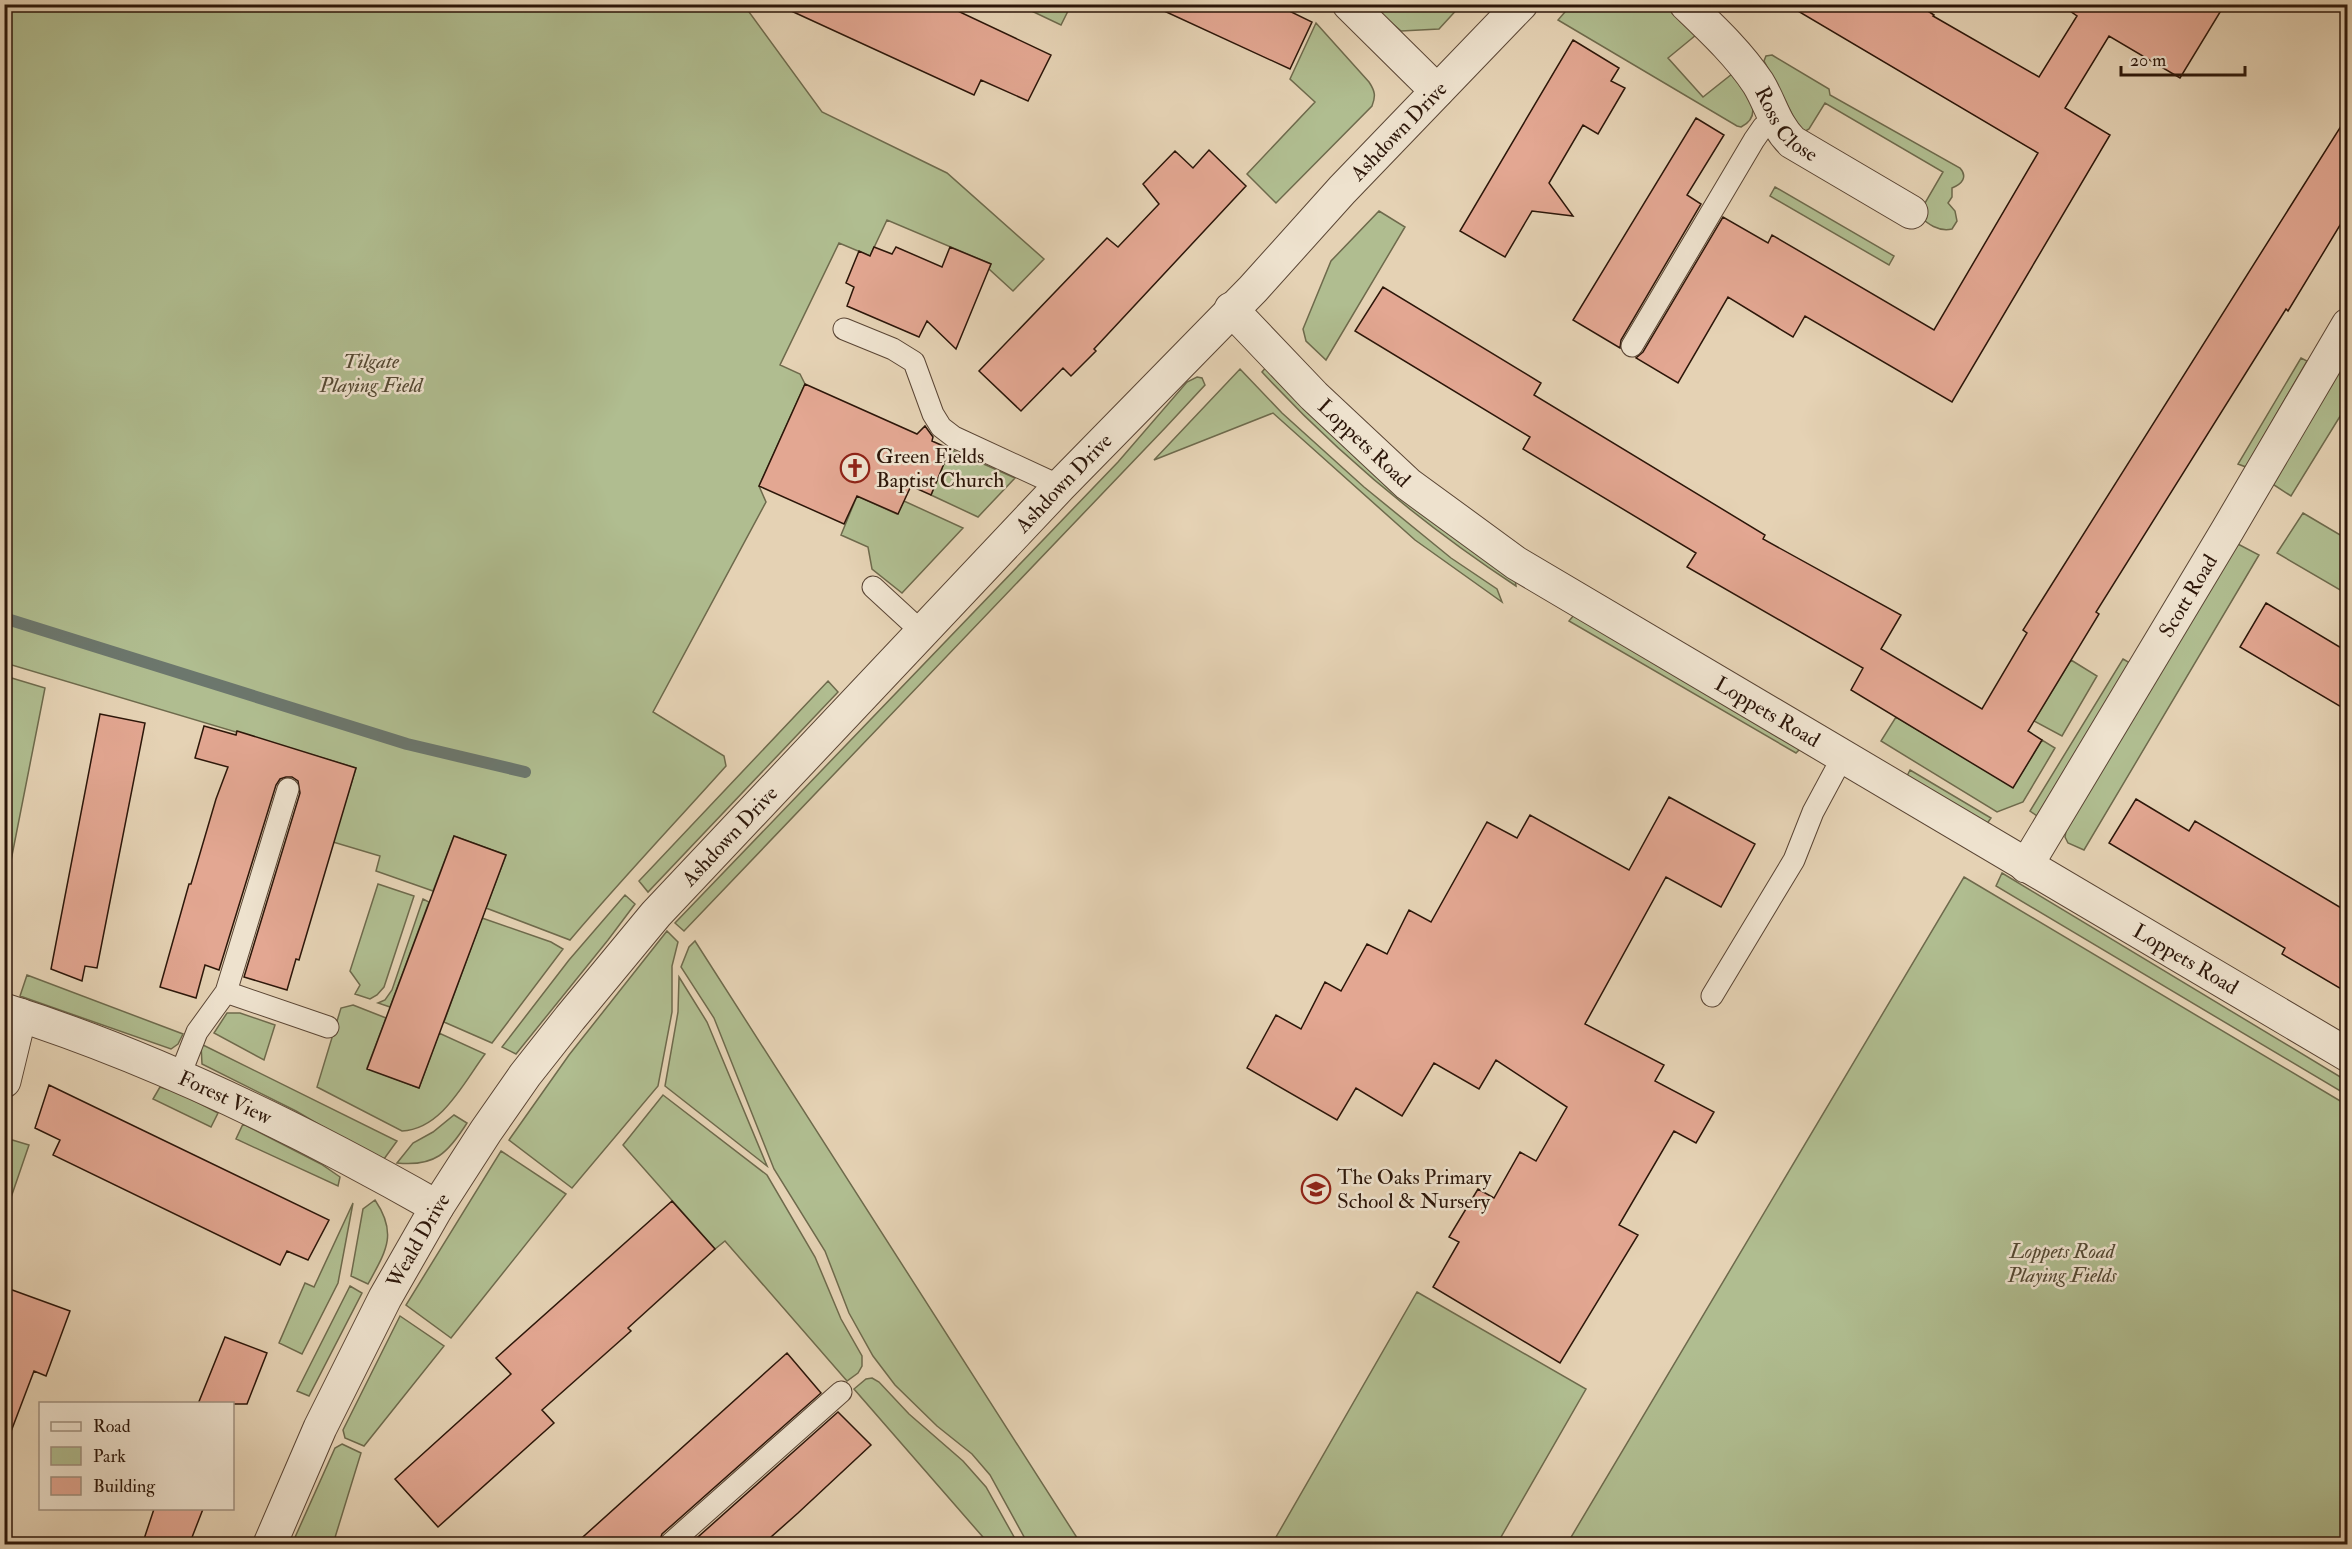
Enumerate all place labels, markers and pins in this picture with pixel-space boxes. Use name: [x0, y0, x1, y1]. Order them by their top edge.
place label: Green Fields Baptist Church: [876, 443, 1004, 494]
church icon: Green Fields Baptist Church: [839, 452, 871, 484]
place label: The Oaks Primary School & Nursery: [1337, 1164, 1492, 1215]
school or university icon: The Oaks Primary School & Nursery: [1300, 1173, 1332, 1205]

